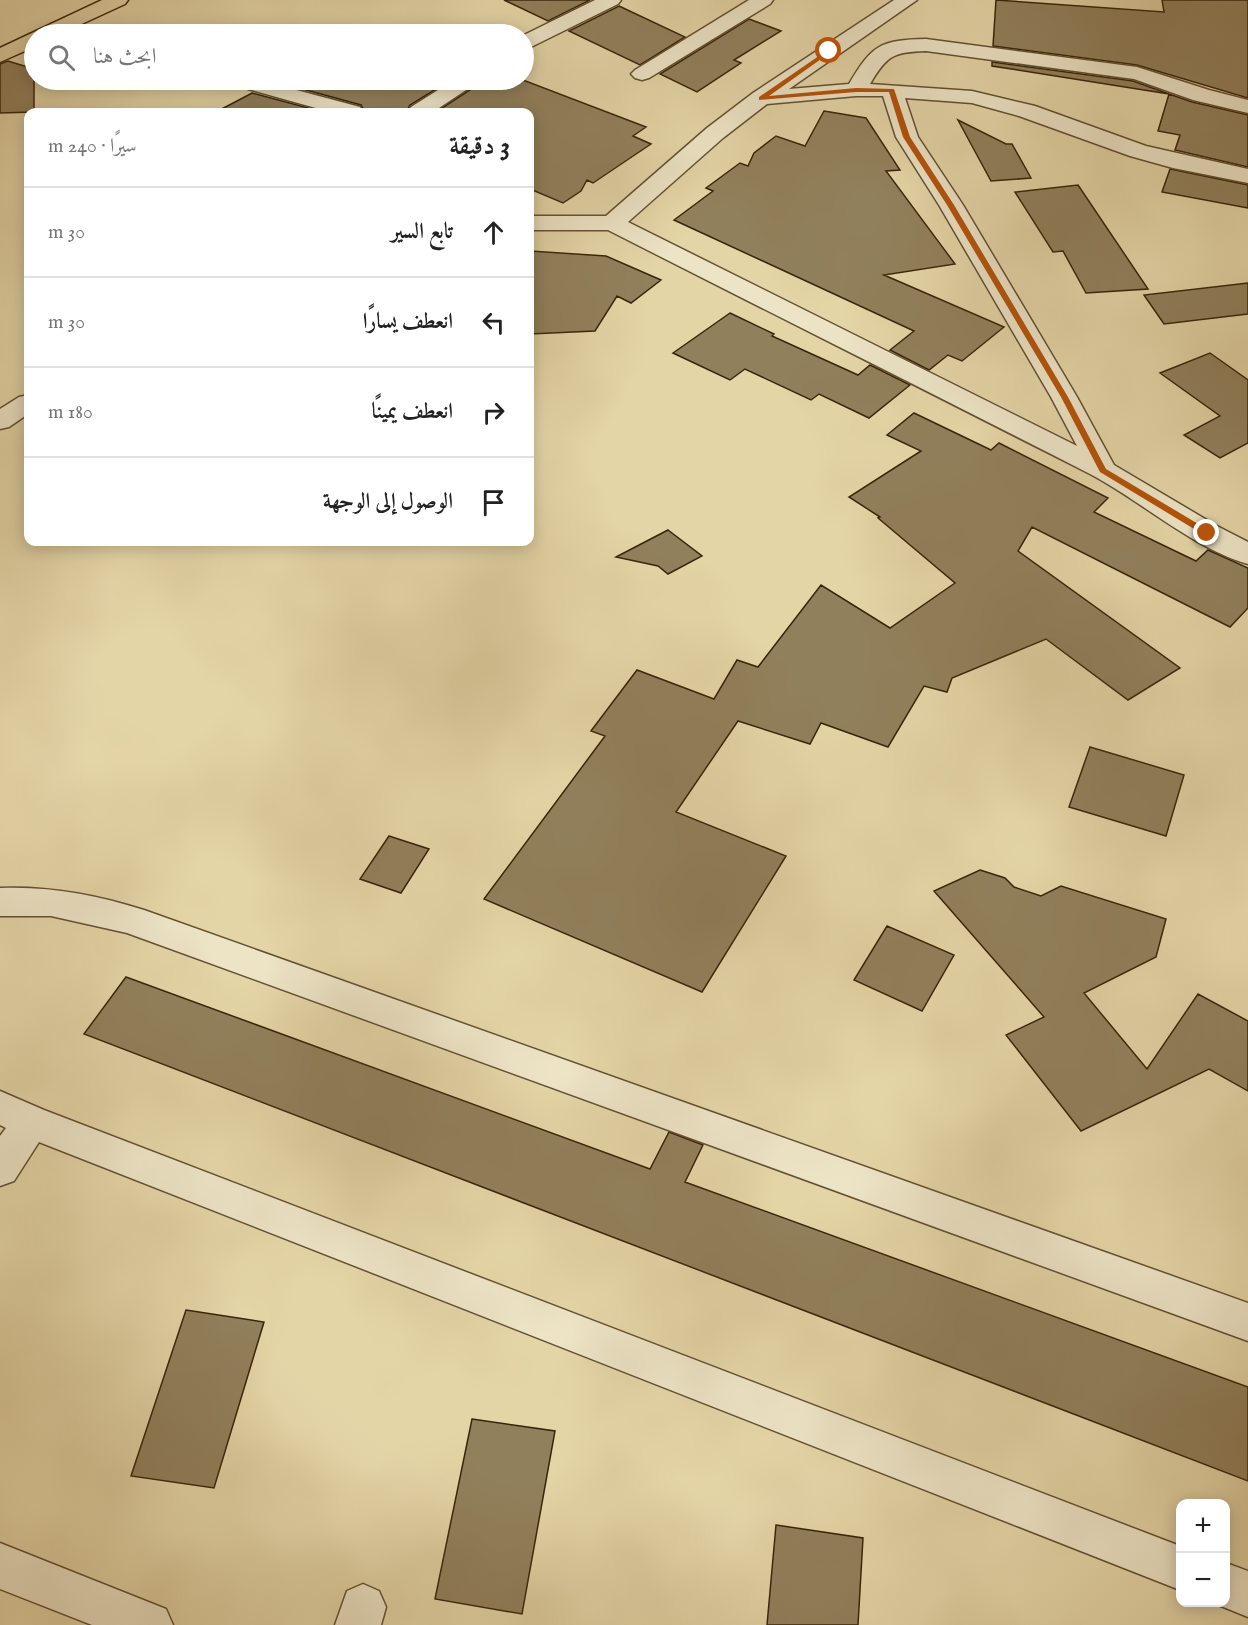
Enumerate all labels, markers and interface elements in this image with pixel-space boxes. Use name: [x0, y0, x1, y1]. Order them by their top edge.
search box: [24, 24, 534, 90]
route start: [815, 37, 841, 63]
icon: search: [45, 41, 78, 74]
text: ابحث هنا: [93, 43, 156, 71]
text: 3 دقيقة: [449, 130, 510, 163]
text: سيرًا · 240 m: [48, 134, 137, 159]
icon: ahead: [477, 216, 510, 249]
text: تابع السير: [391, 218, 453, 246]
text: 30 m: [48, 220, 85, 245]
icon: left: [477, 306, 510, 339]
text: انعطف يسارًا: [363, 308, 453, 336]
text: 30 m: [48, 310, 85, 335]
icon: right: [477, 396, 510, 429]
text: انعطف يمينًا: [372, 398, 453, 426]
text: 180 m: [48, 400, 93, 425]
icon: arrive: [477, 486, 510, 519]
text: الوصول إلى الوجهة: [323, 488, 453, 516]
route end: [1193, 519, 1219, 545]
map controls: [1176, 1499, 1230, 1607]
button: +: [1176, 1499, 1230, 1553]
button: −: [1176, 1553, 1230, 1607]

